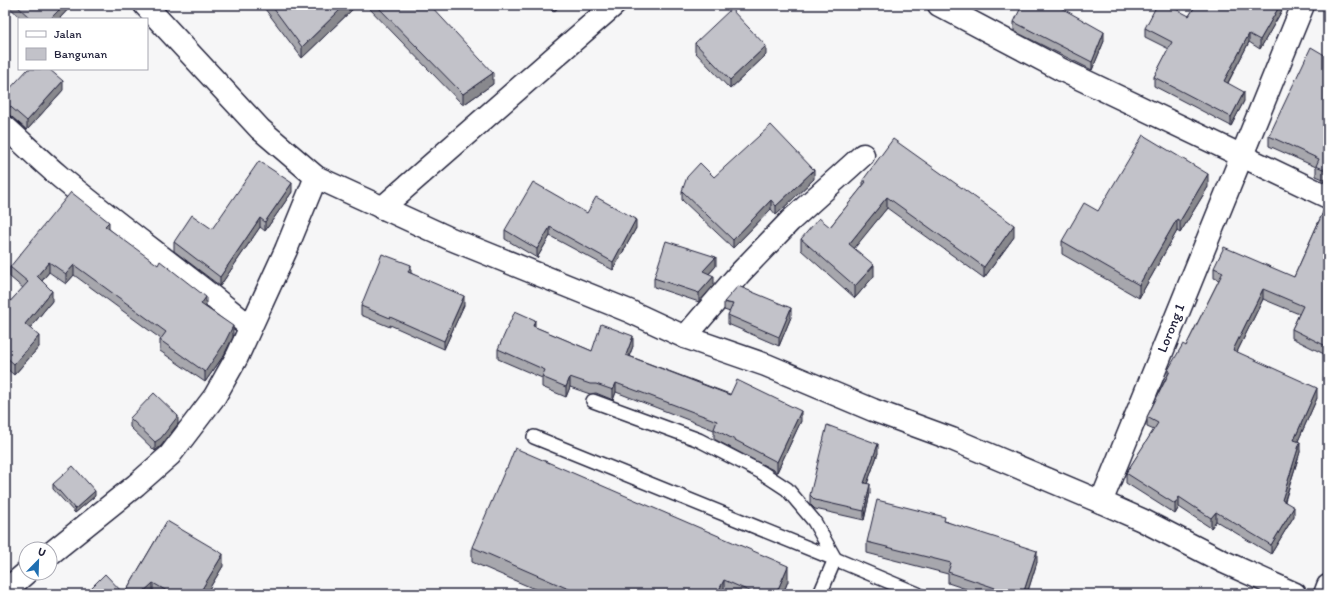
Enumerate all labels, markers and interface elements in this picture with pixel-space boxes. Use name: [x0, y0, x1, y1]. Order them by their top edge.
legend: [18, 18, 148, 70]
text: Jalan: [54, 27, 82, 41]
text: Bangunan: [54, 47, 107, 61]
street label: Lorong 1: [1154, 301, 1189, 355]
north arrow: [18, 541, 58, 581]
text: U: [36, 545, 48, 560]

